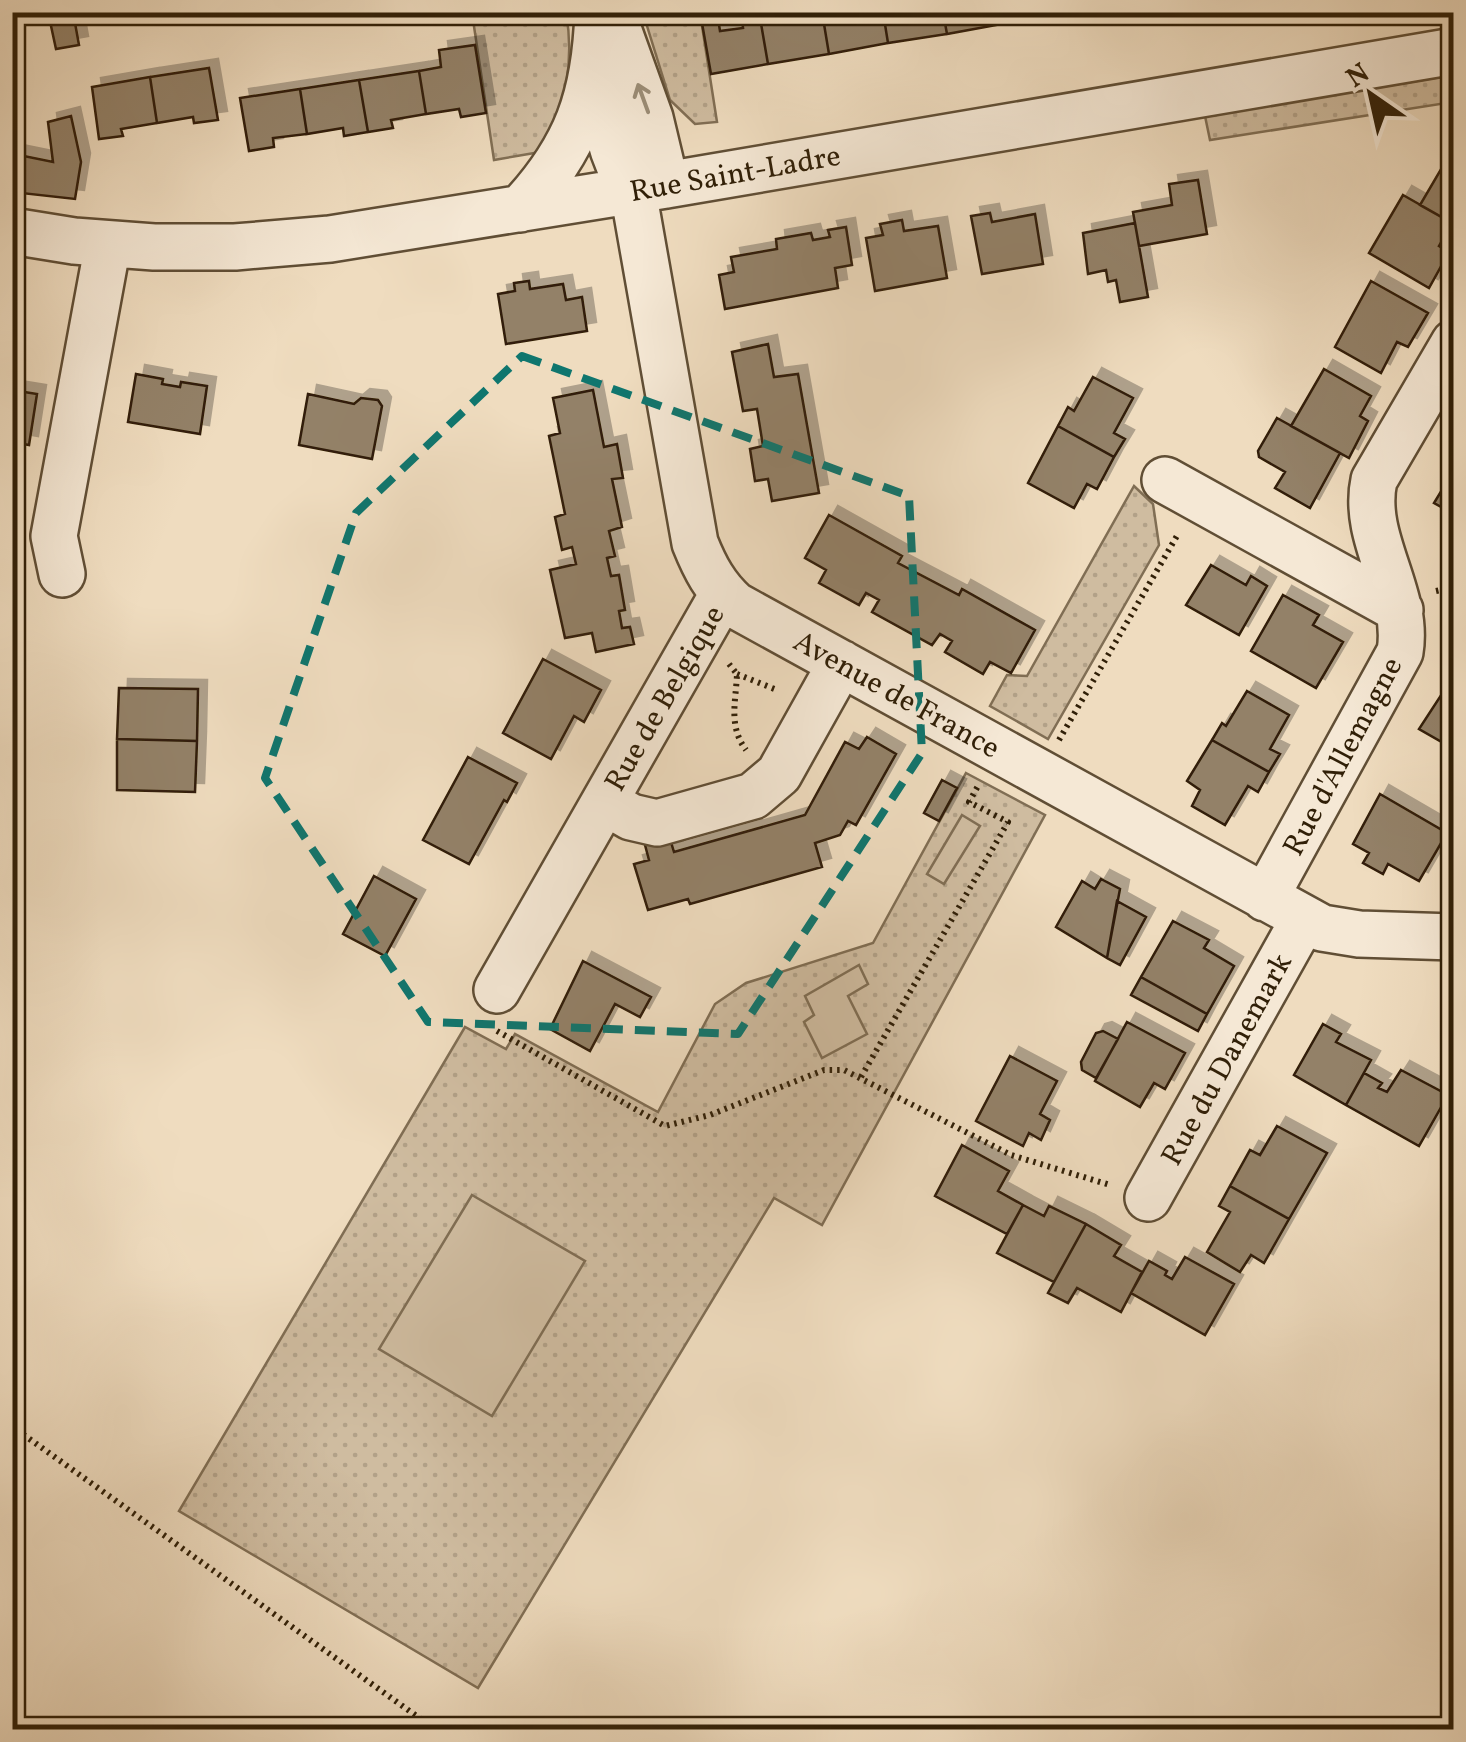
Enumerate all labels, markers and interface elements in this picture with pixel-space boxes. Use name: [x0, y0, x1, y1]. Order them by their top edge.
north arrow: [1321, 45, 1421, 145]
text: N: [1339, 54, 1378, 98]
one-way arrow: [632, 82, 650, 114]
street label: Rue Saint-Ladre: [627, 136, 844, 214]
street label: Rue de Belgique: [595, 598, 736, 800]
street label: Avenue de France: [785, 622, 1007, 770]
street label: Rue d'Allemagne: [1274, 650, 1414, 864]
street label: Rue du Danemark: [1152, 946, 1304, 1174]

